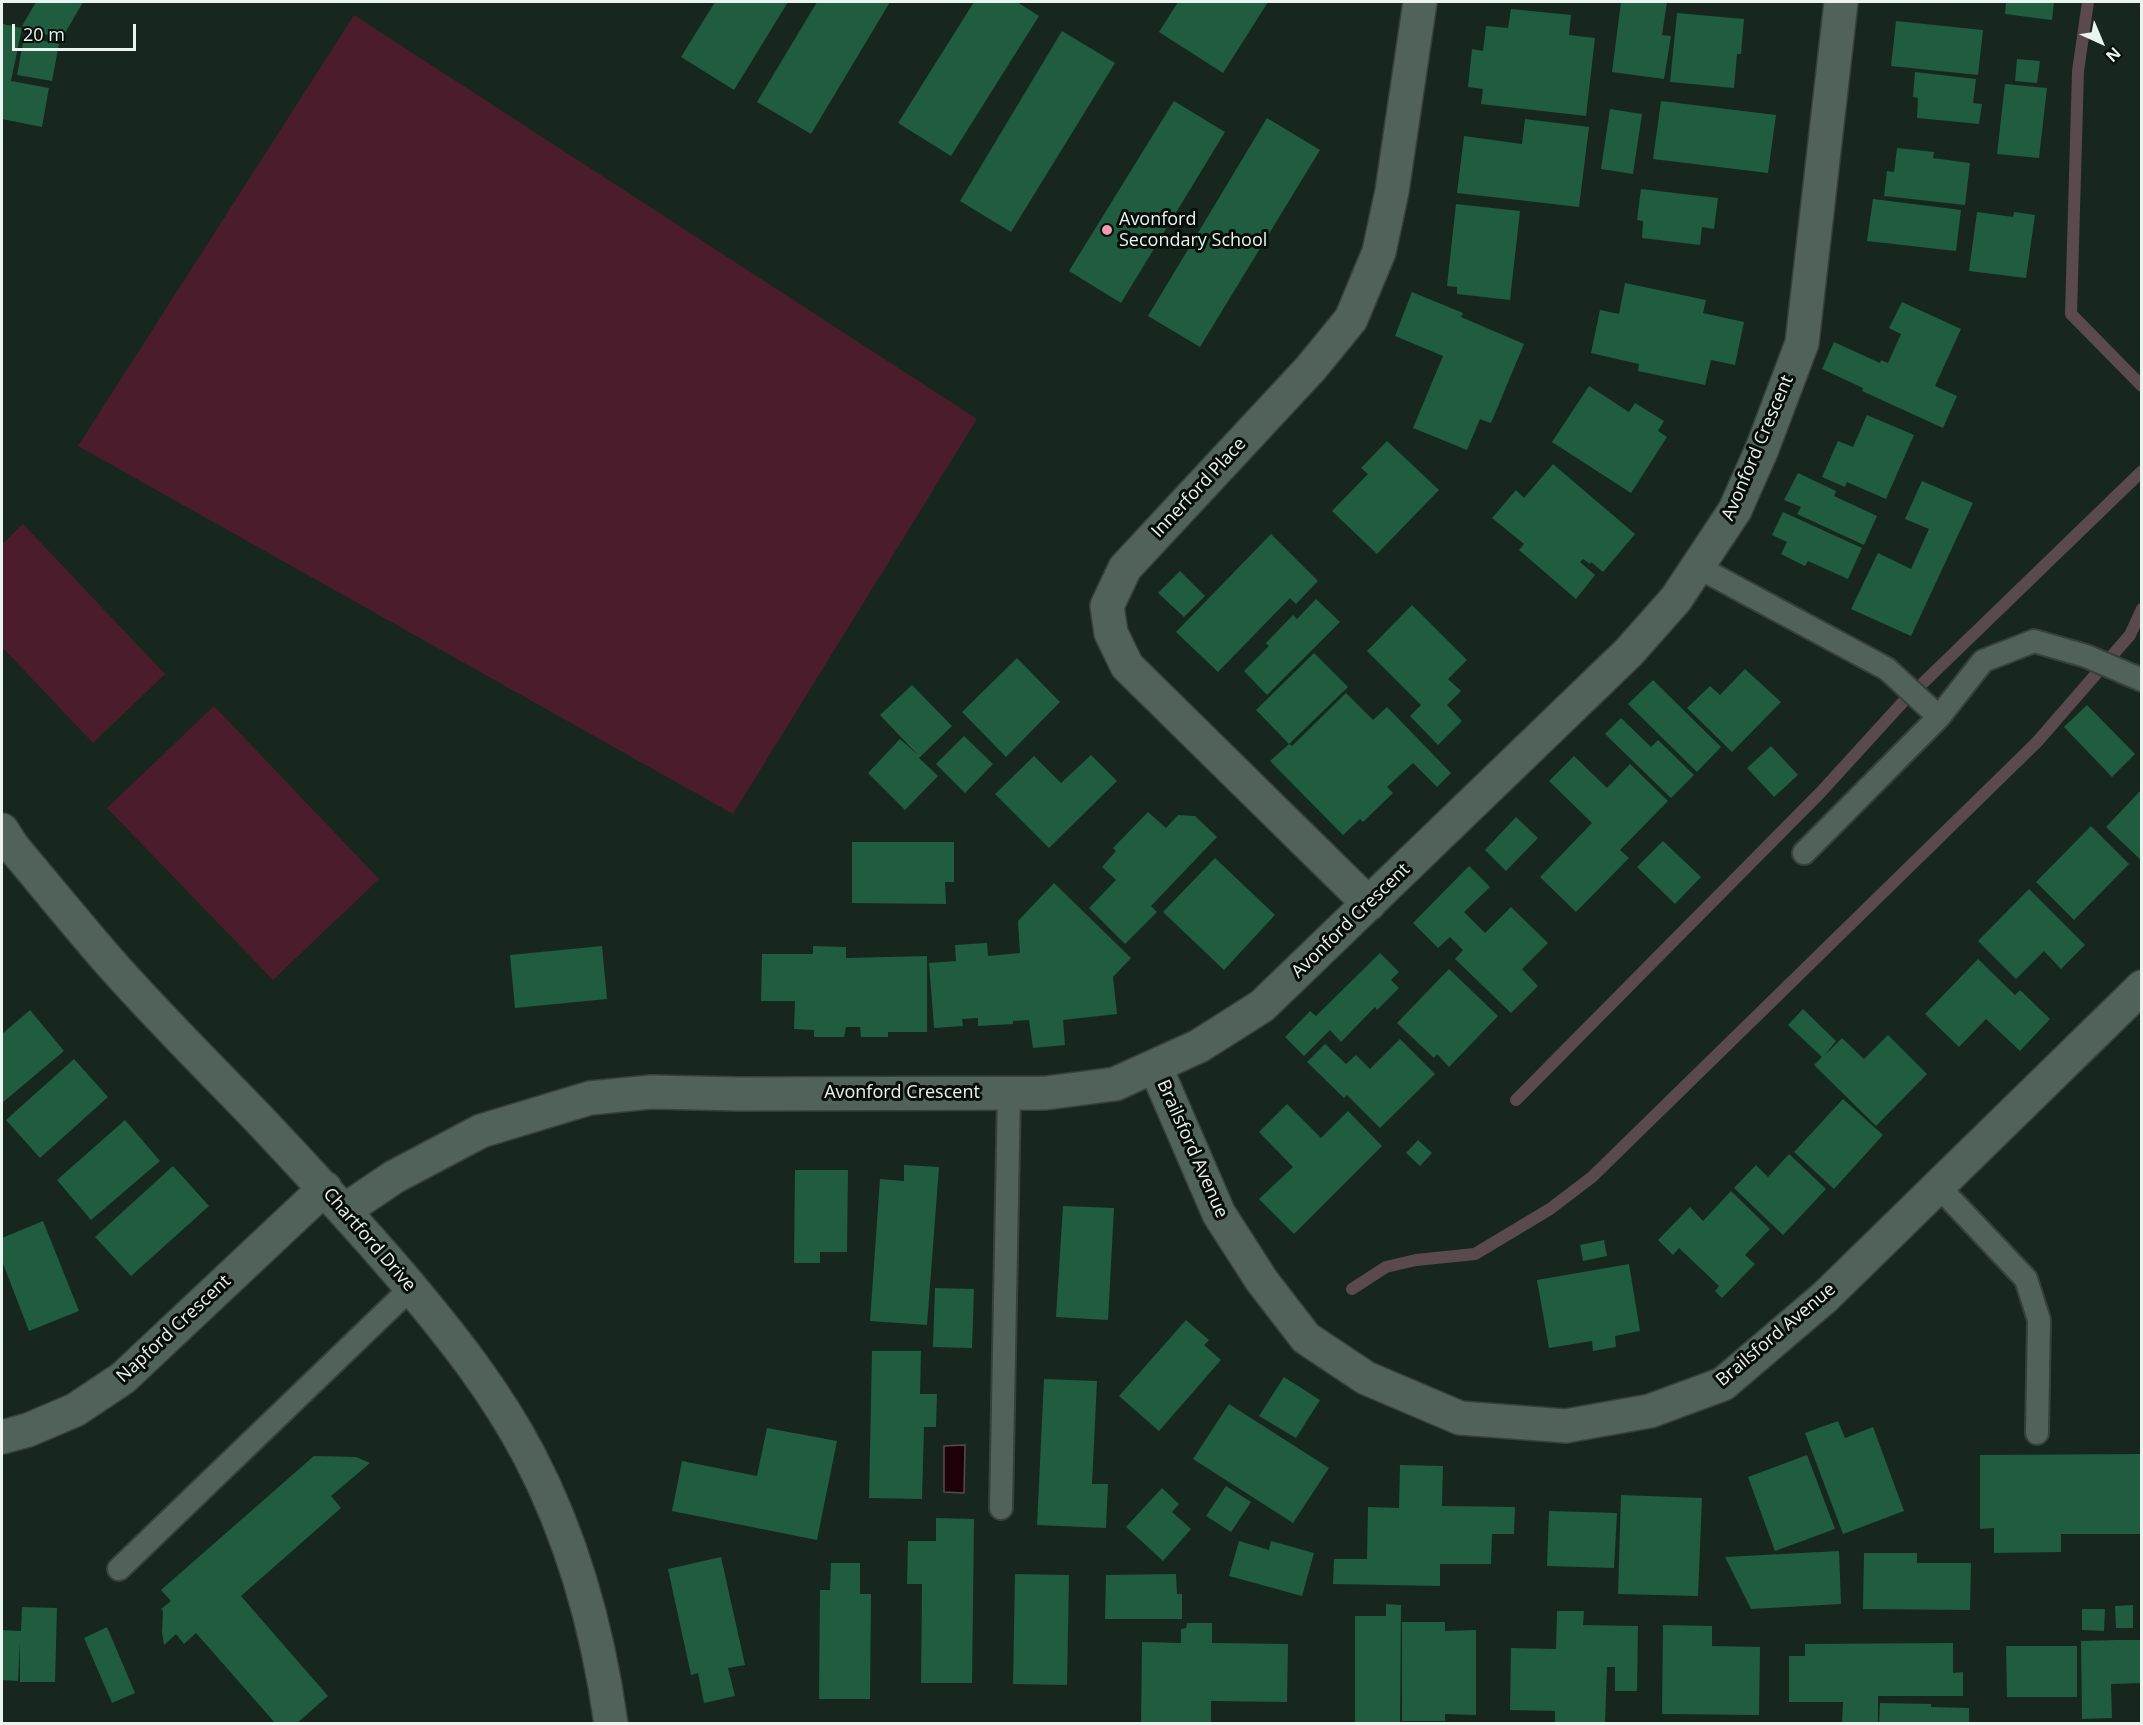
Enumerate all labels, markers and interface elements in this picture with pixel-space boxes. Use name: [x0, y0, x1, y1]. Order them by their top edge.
scale bar: [15, 12, 140, 50]
north arrow: [2071, 12, 2131, 72]
text: 20 m: [23, 22, 65, 46]
text: N: [2101, 43, 2126, 67]
place label: Avonford Secondary School: [1119, 209, 1267, 252]
marker: Avonford Secondary School: [1100, 223, 1114, 237]
street label: Avonford Crescent: [1718, 372, 1798, 524]
street label: Innerford Place: [1147, 434, 1251, 542]
street label: Avonford Crescent: [1287, 859, 1415, 983]
street label: Brailsford Avenue: [1152, 1076, 1232, 1222]
street label: Avonford Crescent: [824, 1082, 980, 1104]
street label: Chartford Drive: [318, 1184, 420, 1296]
street label: Napford Crescent: [112, 1271, 236, 1387]
street label: Brailsford Avenue: [1712, 1279, 1840, 1391]

